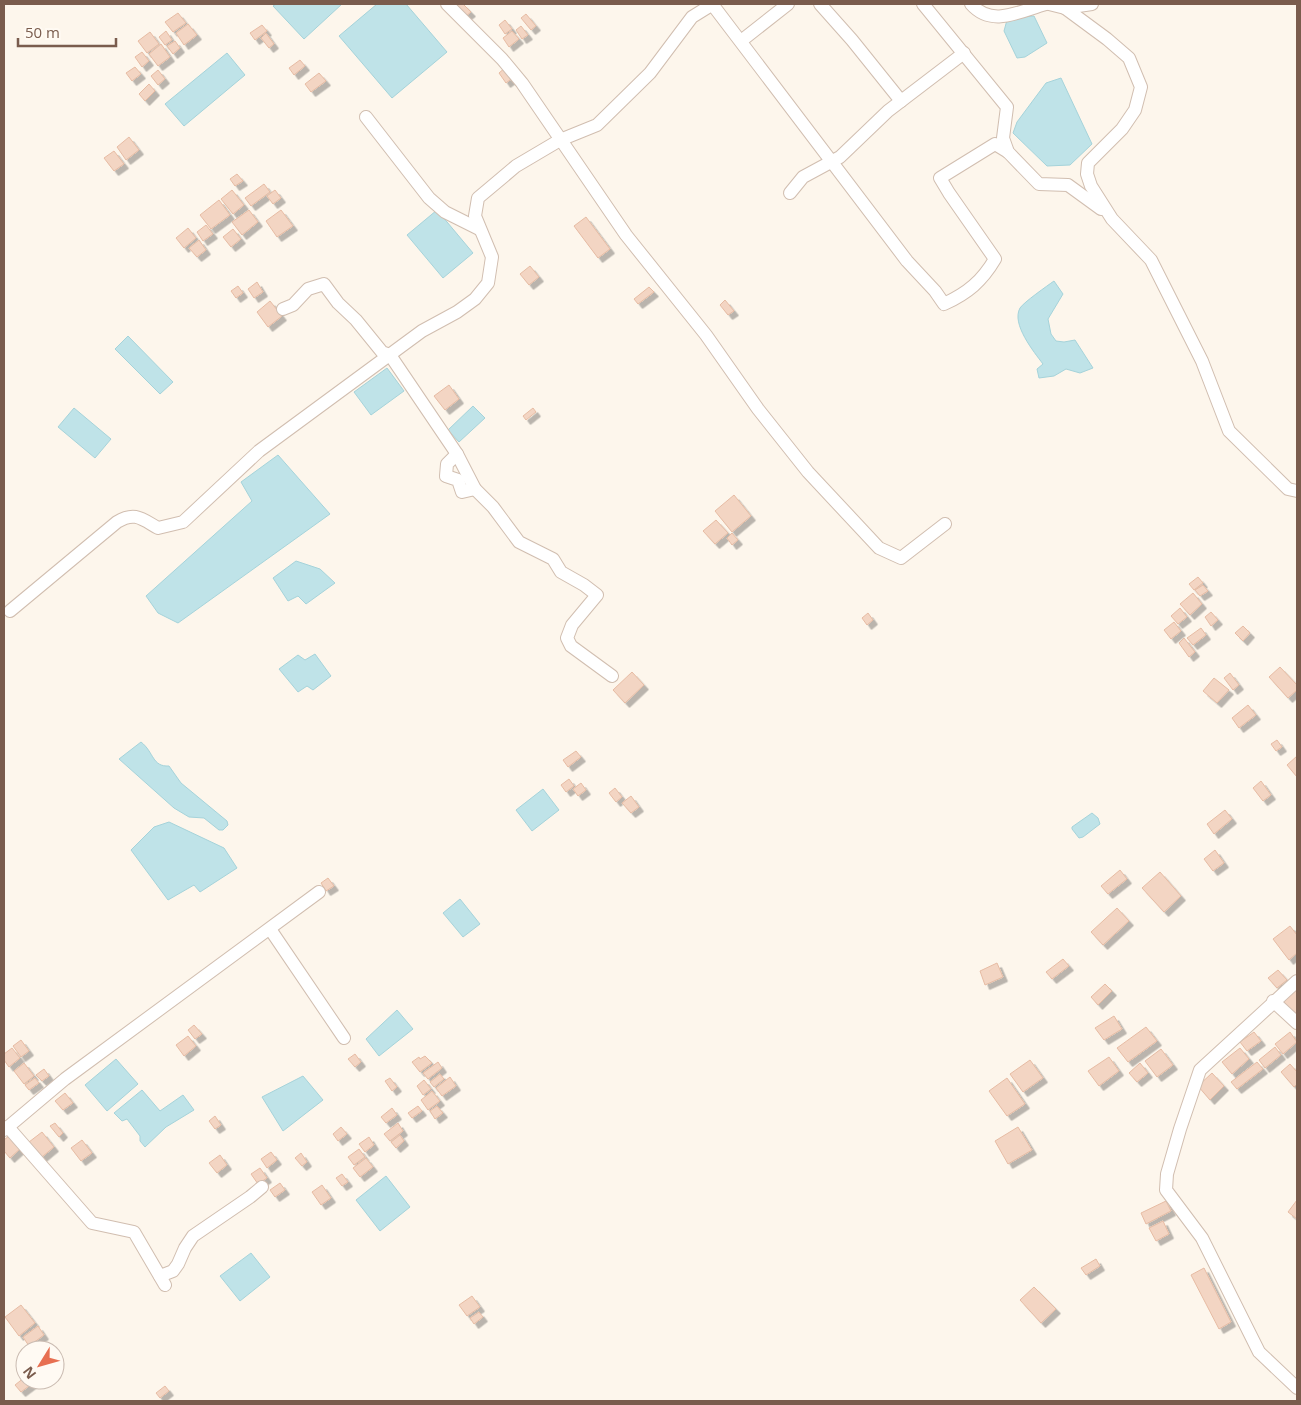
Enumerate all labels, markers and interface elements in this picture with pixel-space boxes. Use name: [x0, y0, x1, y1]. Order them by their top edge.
scale bar: [18, 15, 115, 47]
text: 50 m: [25, 22, 60, 42]
north arrow: [15, 1340, 65, 1390]
text: N: [18, 1363, 40, 1383]

